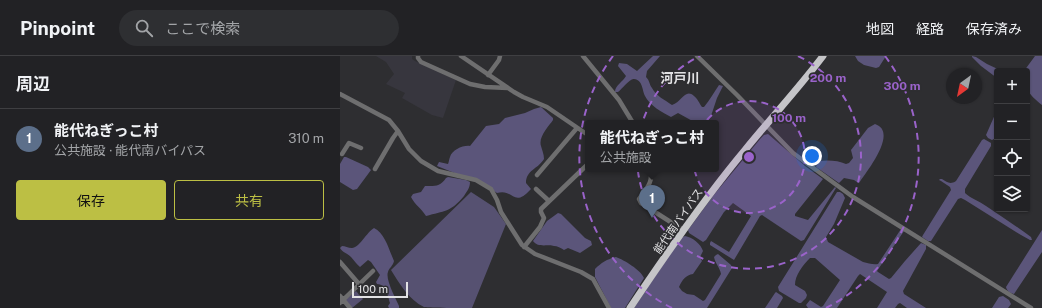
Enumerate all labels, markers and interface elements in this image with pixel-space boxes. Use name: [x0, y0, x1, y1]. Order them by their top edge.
search box: [119, 10, 399, 46]
text: Pinpoint: [20, 17, 95, 39]
icon: search: [133, 17, 155, 39]
text: ここで検索: [165, 20, 240, 37]
text: 地図: [866, 21, 894, 37]
text: 経路: [916, 21, 944, 37]
text: 保存済み: [966, 21, 1022, 37]
north arrow: [946, 68, 982, 104]
map controls: [994, 68, 1030, 212]
button: +: [994, 68, 1030, 104]
district label: 河戸川: [660, 71, 700, 86]
text: 200 m: [810, 71, 846, 85]
text: 周辺: [16, 74, 50, 94]
text: 300 m: [884, 79, 921, 93]
button: −: [994, 104, 1030, 140]
text: 100 m: [772, 111, 806, 125]
popup: [585, 120, 719, 172]
text: 能代ねぎっこ村: [54, 122, 158, 139]
text: 能代ねぎっこ村: [600, 129, 704, 146]
text: 1: [26, 131, 32, 146]
text: 310 m: [288, 131, 324, 146]
button: locate: [994, 140, 1030, 176]
text: 公共施設 · 能代南バイパス: [54, 143, 206, 158]
your location: [802, 146, 822, 166]
text: 公共施設: [600, 150, 652, 165]
centre of rings: [742, 150, 756, 164]
button: layers: [994, 176, 1030, 212]
button: 保存: [16, 180, 166, 220]
button: 共有: [174, 180, 324, 220]
pin: 1: [639, 185, 665, 218]
street label: 能代南バイパス: [651, 186, 705, 256]
scale bar: [352, 280, 408, 299]
text: 100 m: [358, 283, 388, 295]

